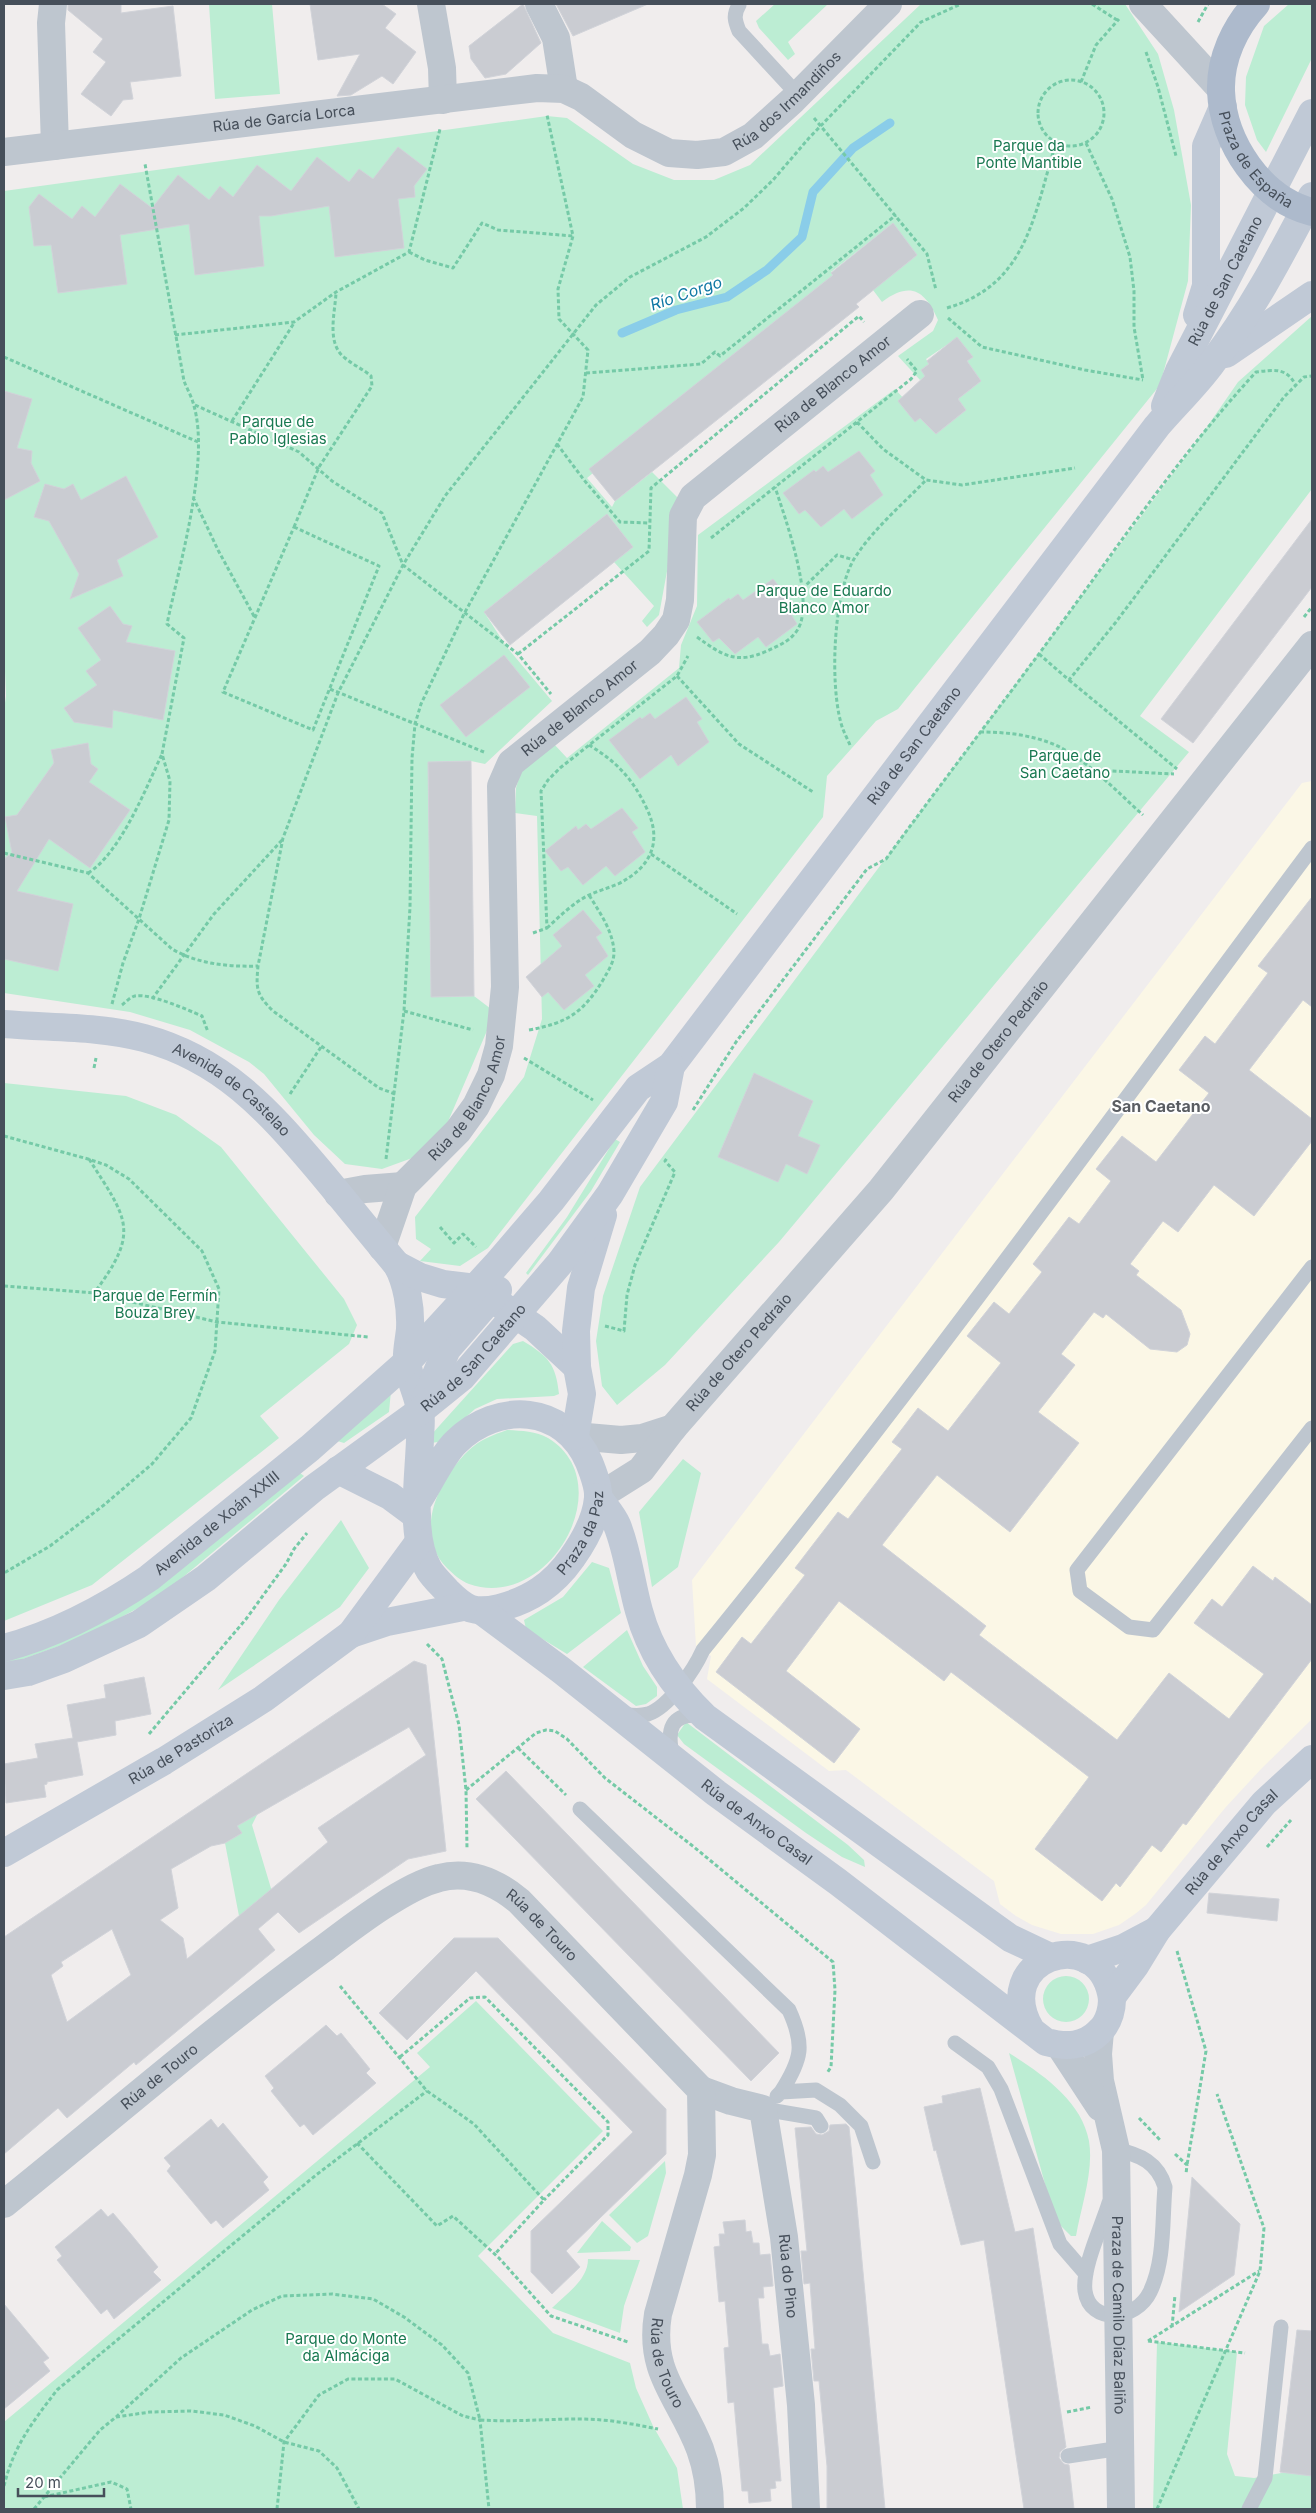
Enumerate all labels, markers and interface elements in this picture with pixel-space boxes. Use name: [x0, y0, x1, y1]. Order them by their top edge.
street label: Rúa dos Irmandiños: [729, 47, 845, 154]
street label: Rúa de García Lorca: [212, 100, 356, 136]
street label: Praza de España: [1215, 109, 1297, 212]
park label: Parque da Ponte Mantible: [976, 136, 1082, 172]
street label: Rúa de San Caetano: [1184, 212, 1266, 349]
water label: Río Corgo: [647, 271, 725, 315]
street label: Rúa de Blanco Amor: [771, 331, 895, 436]
park label: Parque de Pablo Iglesias: [229, 412, 327, 448]
park label: Parque de Eduardo Blanco Amor: [756, 581, 892, 617]
street label: Rúa de Blanco Amor: [517, 655, 642, 760]
street label: Rúa de San Caetano: [863, 682, 965, 808]
park label: Parque de San Caetano: [1020, 746, 1110, 782]
street label: Rúa de Otero Pedraio: [944, 976, 1052, 1106]
street label: Rúa de Blanco Amor: [424, 1034, 509, 1164]
street label: Avenida de Castelao: [170, 1039, 295, 1140]
district label: San Caetano: [1111, 1096, 1211, 1116]
park label: Parque de Fermín Bouza Brey: [92, 1286, 218, 1322]
street label: Rúa de Otero Pedraio: [682, 1289, 796, 1415]
street label: Rúa de San Caetano: [417, 1299, 530, 1416]
street label: Avenida de Xoán XXIII: [150, 1466, 283, 1579]
street label: Praza da Paz: [553, 1490, 607, 1579]
street label: Rúa de Pastoriza: [125, 1710, 237, 1788]
street label: Rúa de Anxo Casal: [697, 1775, 816, 1869]
street label: Rúa de Anxo Casal: [1181, 1785, 1282, 1899]
street label: Rúa de Touro: [503, 1885, 582, 1965]
street label: Rúa de Touro: [117, 2039, 202, 2113]
street label: Praza de Camilo Díaz Baliño: [1108, 2216, 1130, 2414]
street label: Rúa do Pino: [775, 2233, 802, 2319]
street label: Rúa de Touro: [647, 2317, 688, 2411]
park label: Parque do Monte da Almáciga: [285, 2329, 407, 2365]
scale bar: [18, 2466, 104, 2498]
text: 20 m: [25, 2473, 61, 2492]

